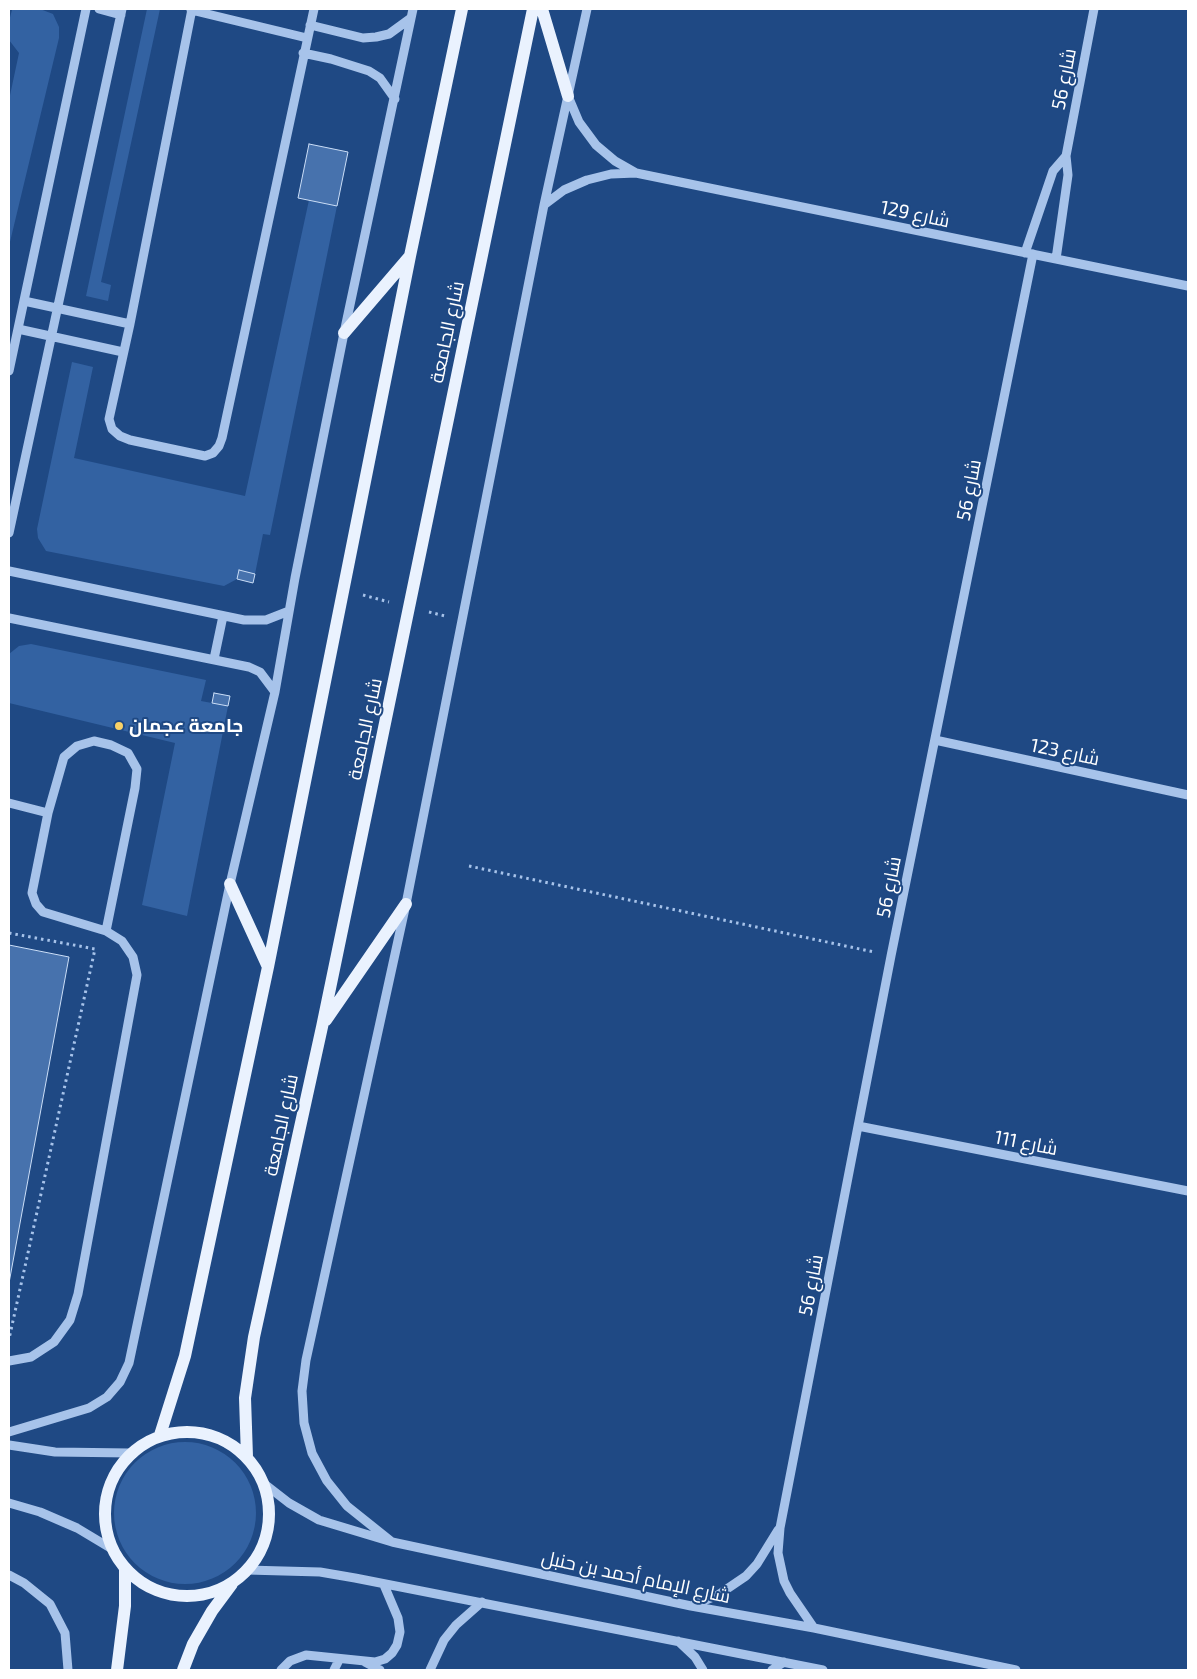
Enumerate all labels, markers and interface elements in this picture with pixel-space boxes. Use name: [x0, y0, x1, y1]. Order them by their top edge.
street label: شارع 56: [1047, 46, 1081, 112]
street label: شارع 129: [878, 196, 952, 232]
street label: شارع الجامعة: [425, 279, 469, 385]
street label: شارع 56: [952, 457, 986, 523]
street label: شارع الجامعة: [343, 676, 387, 782]
place label: جامعة عجمان: [129, 715, 243, 737]
marker: جامعة عجمان: [113, 720, 125, 732]
street label: شارع 123: [1028, 734, 1102, 770]
street label: شارع 56: [872, 854, 906, 920]
street label: شارع الجامعة: [259, 1072, 303, 1178]
street label: شارع 111: [993, 1126, 1059, 1160]
street label: شارع 56: [794, 1252, 828, 1318]
street label: شارع الإمام أحمد بن حنبل: [539, 1546, 733, 1608]

